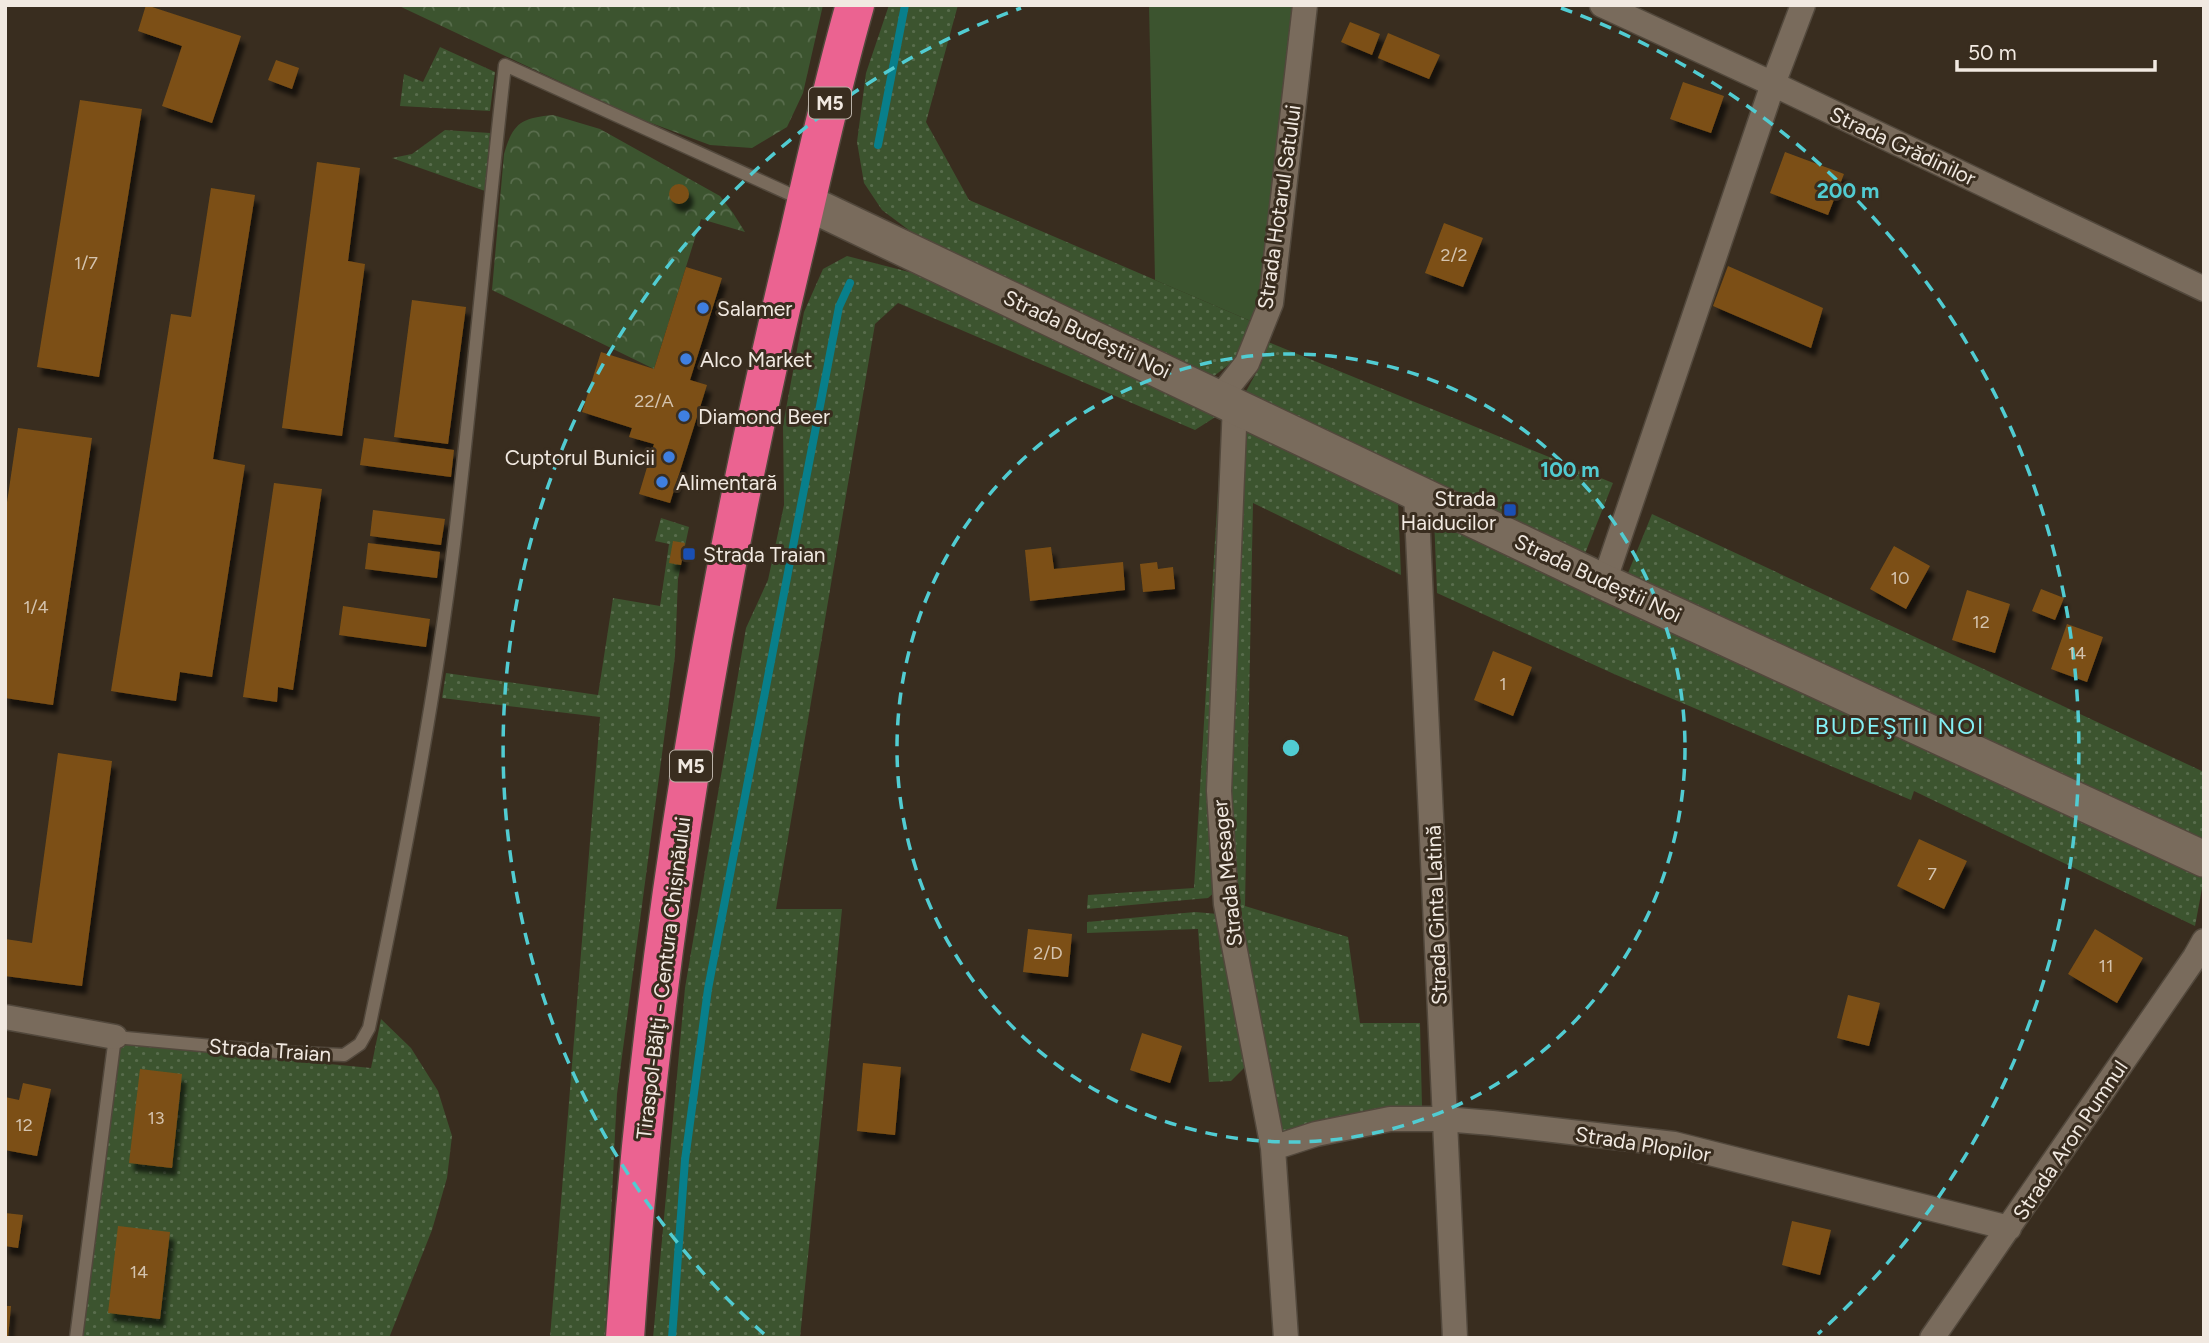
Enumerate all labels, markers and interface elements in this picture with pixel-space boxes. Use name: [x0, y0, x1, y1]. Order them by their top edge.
scale bar: [1957, 28, 2155, 72]
text: 50 m: [1968, 40, 2017, 65]
road number: M5: [809, 88, 851, 118]
street label: Strada Grădinilor: [1826, 101, 1980, 191]
street label: Strada Hotarul Satului: [1252, 103, 1306, 311]
text: 200 m: [1817, 178, 1879, 203]
house number: 2/2: [1440, 244, 1468, 266]
house number: 1/7: [74, 252, 98, 274]
street label: Strada Budeștii Noi: [1000, 284, 1174, 384]
place label: Salamer: [717, 296, 792, 321]
marker: Salamer: [695, 300, 711, 316]
place label: Alco Market: [700, 347, 813, 372]
marker: Alco Market: [678, 351, 694, 367]
house number: 22/A: [634, 390, 674, 412]
place label: Diamond Beer: [698, 404, 830, 429]
marker: Diamond Beer: [676, 408, 692, 424]
place label: Cuptorul Bunicii: [505, 445, 655, 470]
marker: Cuptorul Bunicii: [661, 449, 677, 465]
text: 100 m: [1540, 457, 1600, 482]
place label: Alimentară: [676, 470, 777, 495]
marker: Alimentară: [654, 474, 670, 490]
place label: Strada Haiducilor: [1400, 486, 1496, 535]
marker: Strada Haiducilor: [1502, 502, 1518, 518]
street label: Strada Budeștii Noi: [1511, 528, 1685, 628]
place label: Strada Traian: [703, 542, 826, 567]
marker: Strada Traian: [681, 546, 697, 562]
house number: 10: [1891, 567, 1909, 589]
house number: 1/4: [23, 596, 49, 618]
house number: 12: [1972, 611, 1990, 633]
house number: 14: [2068, 642, 2086, 664]
house number: 1: [1499, 673, 1507, 695]
district label: BUDEŞTII NOI: [1815, 712, 1985, 740]
centre of rings: [1279, 736, 1303, 760]
road number: M5: [670, 750, 712, 782]
street label: Strada Mesager: [1207, 798, 1247, 948]
street label: Tiraspol-Bălţi - Centura Chișinăului: [631, 815, 695, 1141]
street label: Strada Ginta Latină: [1420, 825, 1452, 1005]
house number: 7: [1927, 863, 1937, 885]
house number: 2/D: [1033, 942, 1063, 964]
house number: 11: [2099, 955, 2113, 977]
street label: Strada Traian: [208, 1033, 332, 1067]
street label: Strada Aron Pumnul: [2007, 1056, 2133, 1224]
house number: 13: [147, 1107, 165, 1129]
house number: 12: [15, 1114, 33, 1136]
street label: Strada Plopilor: [1573, 1121, 1713, 1167]
house number: 14: [130, 1261, 148, 1283]

